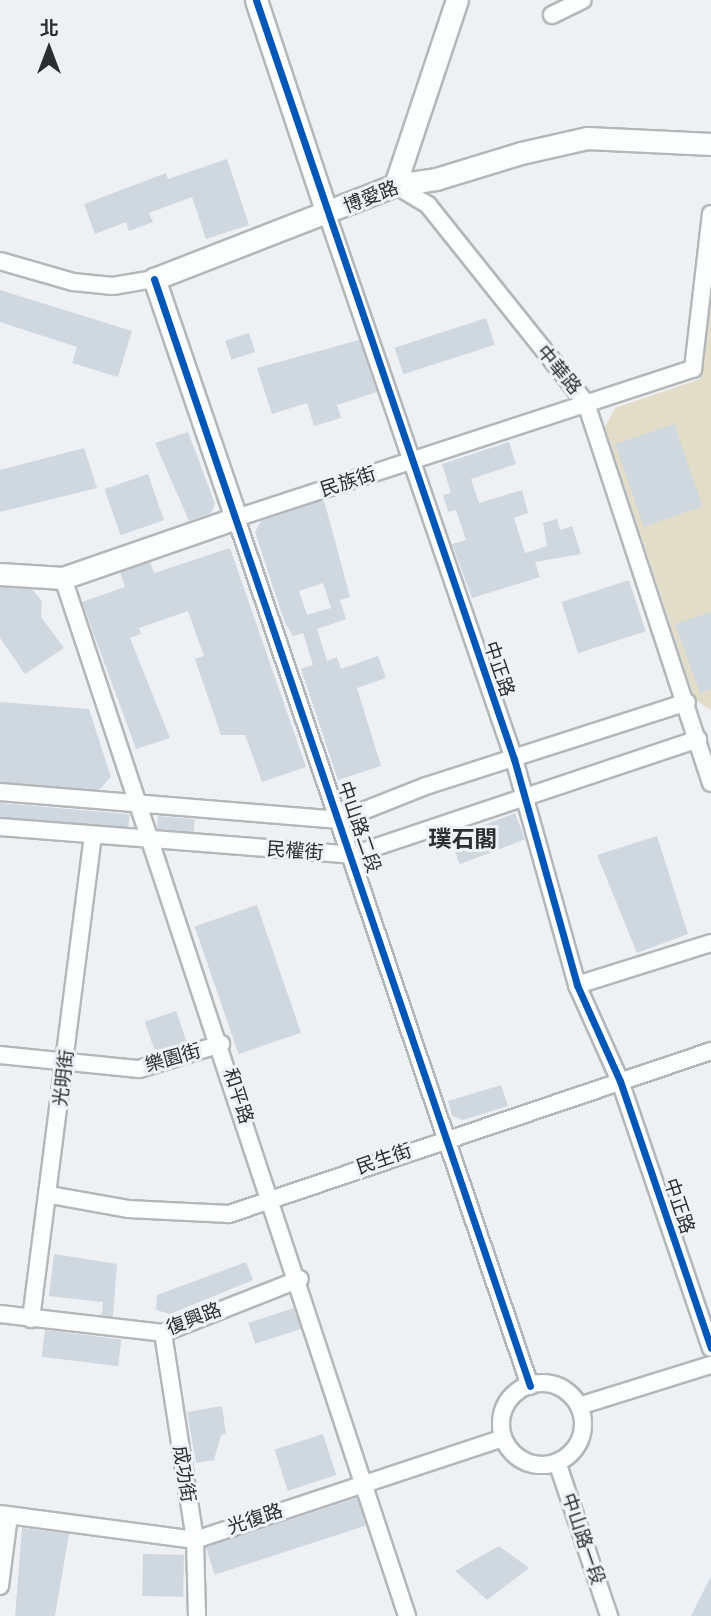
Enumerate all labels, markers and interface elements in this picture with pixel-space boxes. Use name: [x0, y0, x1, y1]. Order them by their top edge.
north arrow: [14, 14, 84, 84]
text: 北: [39, 17, 59, 39]
street label: 博愛路: [340, 176, 402, 218]
street label: 中華路: [532, 341, 586, 399]
street label: 民族街: [317, 462, 379, 502]
street label: 中正路: [479, 638, 519, 700]
street label: 中山路二段: [333, 778, 385, 876]
district label: 璞石閣: [429, 825, 497, 853]
street label: 民權街: [266, 838, 324, 864]
street label: 樂園街: [142, 1039, 204, 1077]
street label: 光明街: [49, 1048, 79, 1108]
street label: 和平路: [218, 1065, 258, 1127]
street label: 民生街: [353, 1139, 415, 1179]
street label: 中正路: [659, 1175, 699, 1237]
street label: 復興路: [163, 1298, 225, 1340]
street label: 成功街: [168, 1444, 200, 1504]
street label: 中山路一段: [557, 1490, 609, 1588]
street label: 光復路: [224, 1499, 286, 1539]

